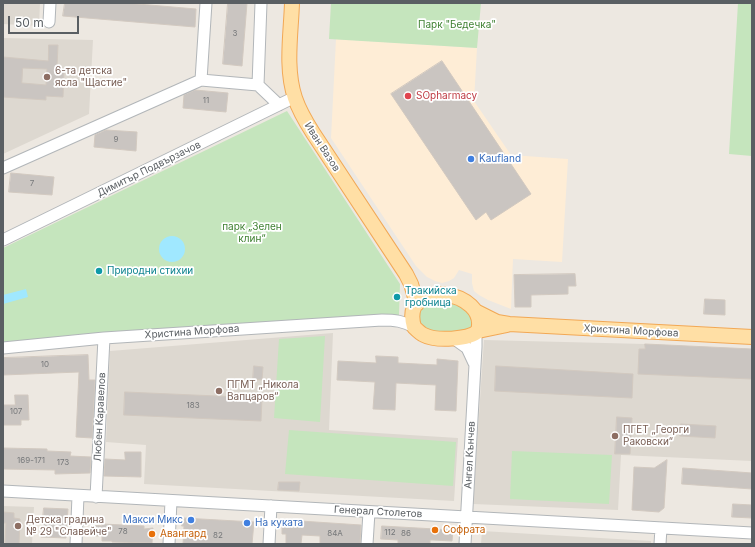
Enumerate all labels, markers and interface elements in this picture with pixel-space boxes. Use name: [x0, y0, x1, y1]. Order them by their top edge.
scale bar: [10, 8, 81, 34]
text: 50 m: [15, 15, 44, 30]
park label: Парк "Бедечка": [418, 19, 496, 31]
house number: 3: [233, 29, 237, 39]
place label: 6-та детска ясла "Щастие": [55, 65, 127, 88]
marker: 6-та детска ясла "Щастие": [42, 72, 52, 82]
place label: SOpharmacy: [416, 90, 477, 102]
marker: SOpharmacy: [403, 91, 413, 101]
house number: 11: [203, 96, 209, 106]
street label: Иван Вазов: [302, 120, 342, 174]
house number: 9: [114, 135, 118, 145]
street label: Димитър Подвързачов: [95, 139, 203, 199]
place label: Kaufland: [479, 153, 521, 165]
marker: Kaufland: [466, 154, 476, 164]
house number: 7: [30, 179, 34, 189]
park label: парк „Зелен клин“: [222, 221, 282, 244]
place label: Природни стихии: [107, 265, 193, 277]
marker: Природни стихии: [94, 266, 104, 276]
place label: Тракийска гробница: [405, 285, 457, 308]
marker: Тракийска гробница: [392, 292, 402, 302]
street label: Христина Морфова: [144, 323, 240, 341]
street label: Христина Морфова: [583, 323, 679, 339]
house number: 10: [41, 360, 49, 370]
street label: Любен Каравелов: [92, 372, 108, 462]
place label: ПГМТ „Никола Вапцаров“: [227, 379, 299, 402]
marker: ПГМТ „Никола Вапцаров“: [214, 386, 224, 396]
house number: 183: [186, 401, 200, 411]
house number: 107: [10, 407, 22, 417]
street label: Ангел Кънчев: [462, 421, 478, 489]
place label: ПГЕТ „Георги Раковски“: [623, 424, 689, 448]
marker: ПГЕТ „Георги Раковски“: [610, 431, 620, 441]
house number: 169-171: [17, 456, 45, 466]
house number: 173: [57, 458, 69, 468]
street label: Генерал Столетов: [334, 504, 422, 520]
place label: Детска градина № 29 "Славейче": [26, 514, 112, 538]
place label: Макси Микс: [123, 514, 183, 526]
marker: Макси Микс: [186, 515, 196, 525]
place label: На куката: [255, 517, 303, 529]
marker: На куката: [242, 518, 252, 528]
marker: Детска градина № 29 "Славейче": [13, 521, 23, 531]
place label: Софрата: [443, 524, 485, 536]
marker: Софрата: [430, 525, 440, 535]
house number: 78: [118, 527, 128, 537]
place label: Авангард: [160, 528, 206, 540]
house number: 112: [384, 528, 396, 538]
marker: Авангард: [147, 529, 157, 539]
house number: 84A: [327, 529, 343, 539]
house number: 86: [401, 529, 411, 539]
house number: 82: [213, 531, 223, 541]

